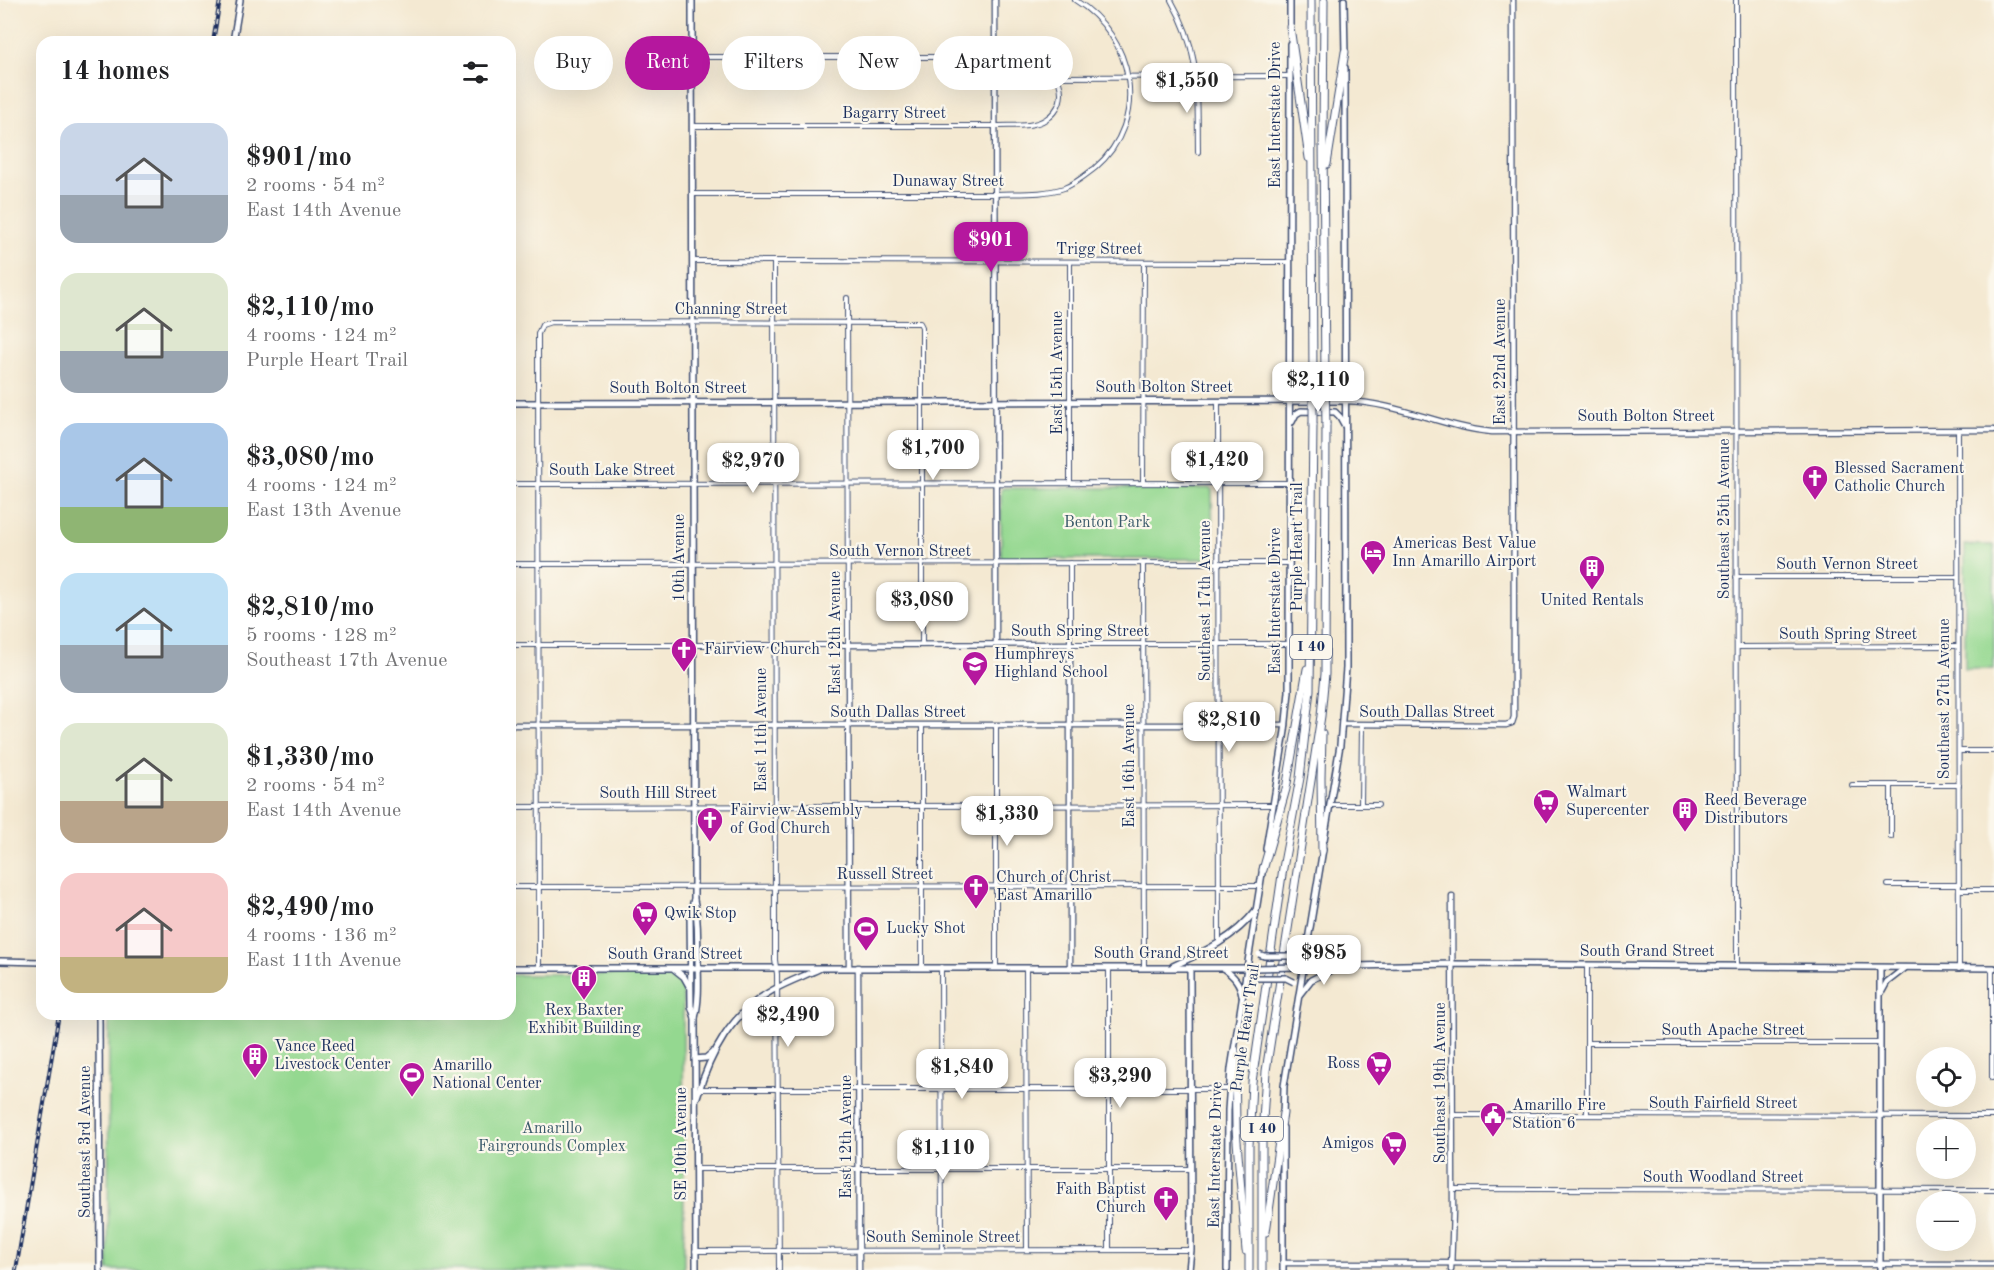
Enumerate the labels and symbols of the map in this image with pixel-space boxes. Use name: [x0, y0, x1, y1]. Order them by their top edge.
street label: East Interstate Drive: [1268, 42, 1284, 188]
pin: $1,550: [1138, 63, 1236, 114]
street label: Bagarry Street: [842, 106, 946, 122]
street label: Dunaway Street: [892, 174, 1004, 190]
pin: $901: [955, 222, 1027, 273]
street label: Trigg Street: [1056, 242, 1143, 258]
street label: East 22nd Avenue: [1493, 299, 1509, 425]
street label: Channing Street: [674, 302, 788, 318]
street label: East 15th Avenue: [1050, 311, 1066, 435]
pin: $2,110: [1269, 362, 1367, 413]
street label: South Bolton Street: [1095, 380, 1233, 396]
street label: South Bolton Street: [609, 381, 747, 397]
street label: South Bolton Street: [1577, 409, 1715, 425]
pin: $1,700: [884, 430, 982, 481]
street label: Southeast 25th Avenue: [1717, 438, 1733, 600]
pin: $1,420: [1168, 442, 1266, 493]
pin: $2,970: [704, 443, 802, 494]
place label: Blessed Sacrament Catholic Church: [1834, 461, 1965, 495]
street label: South Lake Street: [549, 463, 676, 479]
church icon: Blessed Sacrament Catholic Church: [1800, 463, 1830, 501]
street label: Purple Heart Trail: [1290, 482, 1306, 612]
street label: 10th Avenue: [672, 514, 688, 602]
park label: Benton Park: [1064, 515, 1150, 531]
street label: Southeast 17th Avenue: [1198, 520, 1214, 682]
street label: East Interstate Drive: [1268, 528, 1284, 674]
place label: Americas Best Value Inn Amarillo Airport: [1392, 536, 1537, 570]
hotel icon: Americas Best Value Inn Amarillo Airport: [1358, 538, 1388, 576]
street label: South Vernon Street: [829, 544, 971, 560]
building icon: United Rentals: [1577, 553, 1607, 591]
street label: South Vernon Street: [1776, 557, 1918, 573]
street label: East 12th Avenue: [828, 571, 844, 695]
pin: $3,080: [873, 582, 971, 633]
place label: United Rentals: [1540, 593, 1644, 609]
street label: Southeast 27th Avenue: [1937, 618, 1953, 780]
street label: South Spring Street: [1011, 624, 1150, 640]
street label: South Spring Street: [1779, 627, 1918, 643]
church icon: Fairview Church: [669, 635, 699, 673]
road number: I 40: [1290, 635, 1332, 659]
place label: Fairview Church: [704, 642, 820, 658]
place label: Humphreys Highland School: [994, 647, 1108, 681]
school or university icon: Humphreys Highland School: [960, 649, 990, 687]
street label: East 11th Avenue: [754, 668, 770, 792]
pin: $2,810: [1180, 702, 1278, 753]
street label: East 16th Avenue: [1122, 704, 1138, 828]
street label: South Dallas Street: [830, 705, 966, 721]
street label: South Dallas Street: [1359, 705, 1495, 721]
place label: Walmart Supercenter: [1566, 785, 1650, 819]
street label: South Hill Street: [599, 786, 717, 802]
supermarket icon: Walmart Supercenter: [1531, 787, 1561, 825]
place label: Reed Beverage Distributors: [1704, 793, 1807, 827]
building icon: Reed Beverage Distributors: [1670, 795, 1700, 833]
pin: $1,330: [958, 796, 1056, 847]
place label: Fairview Assembly of God Church: [730, 803, 863, 837]
church icon: Fairview Assembly of God Church: [695, 805, 725, 843]
street label: Russell Street: [837, 867, 934, 883]
place label: Church of Christ East Amarillo: [996, 870, 1112, 904]
church icon: Church of Christ East Amarillo: [961, 872, 991, 910]
supermarket icon: Qwik Stop: [630, 899, 660, 937]
place label: Qwik Stop: [664, 906, 736, 922]
sports icon: Lucky Shot: [851, 914, 881, 952]
place label: Lucky Shot: [886, 921, 966, 937]
pin: $985: [1288, 935, 1360, 986]
street label: South Grand Street: [1579, 944, 1715, 960]
street label: South Grand Street: [1093, 946, 1229, 962]
street label: South Grand Street: [607, 947, 743, 963]
building icon: Rex Baxter Exhibit Building: [569, 963, 599, 1001]
street label: Purple Heart Trail: [1229, 963, 1263, 1093]
pin: $2,490: [739, 997, 837, 1048]
street label: Southeast 19th Avenue: [1433, 1002, 1449, 1164]
place label: Rex Baxter Exhibit Building: [527, 1003, 641, 1037]
street label: South Apache Street: [1661, 1023, 1805, 1039]
place label: Vance Reed Livestock Center: [274, 1039, 391, 1073]
building icon: Vance Reed Livestock Center: [240, 1041, 270, 1079]
pin: $1,840: [913, 1049, 1011, 1100]
supermarket icon: Ross: [1364, 1049, 1394, 1087]
place label: Ross: [1327, 1056, 1360, 1072]
place label: Amarillo National Center: [432, 1058, 542, 1092]
pin: $3,290: [1071, 1058, 1169, 1109]
sports icon: Amarillo National Center: [397, 1060, 427, 1098]
street label: Southeast 3rd Avenue: [78, 1066, 94, 1218]
street label: East 12th Avenue: [839, 1075, 855, 1199]
street label: East Interstate Drive: [1207, 1081, 1225, 1229]
street label: SE 10th Avenue: [674, 1087, 690, 1201]
street label: South Fairfield Street: [1648, 1096, 1798, 1112]
place label: Amarillo Fire Station 6: [1512, 1098, 1606, 1132]
public building icon: Amarillo Fire Station 6: [1478, 1100, 1508, 1138]
road number: I 40: [1241, 1117, 1283, 1141]
park label: Amarillo Fairgrounds Complex: [478, 1121, 626, 1155]
supermarket icon: Amigos: [1379, 1129, 1409, 1167]
pin: $1,110: [894, 1130, 992, 1181]
place label: Amigos: [1321, 1136, 1374, 1152]
street label: South Woodland Street: [1642, 1170, 1804, 1186]
place label: Faith Baptist Church: [1056, 1182, 1146, 1216]
church icon: Faith Baptist Church: [1151, 1184, 1181, 1222]
street label: South Seminole Street: [866, 1230, 1021, 1246]

